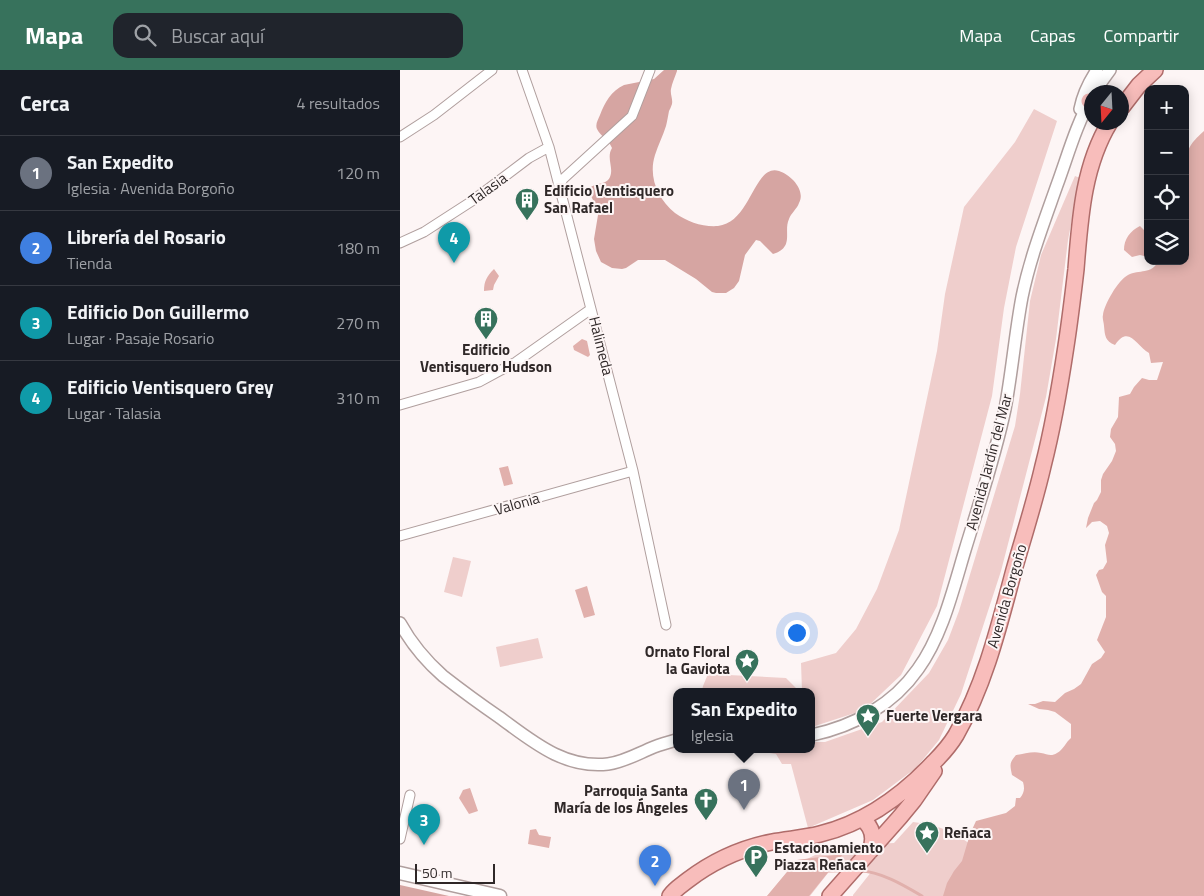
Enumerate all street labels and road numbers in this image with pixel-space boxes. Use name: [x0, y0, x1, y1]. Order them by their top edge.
street label: Talasia: [464, 166, 512, 210]
street label: Halimeda: [583, 314, 620, 378]
street label: Avenida Jardín del Mar: [959, 391, 1018, 533]
street label: Valonia: [492, 486, 543, 521]
street label: Avenida Borgoño: [981, 541, 1032, 651]

